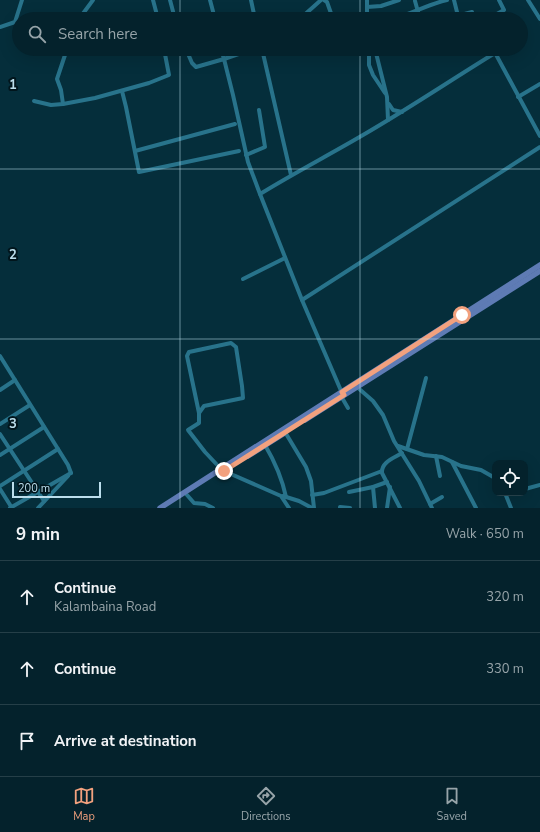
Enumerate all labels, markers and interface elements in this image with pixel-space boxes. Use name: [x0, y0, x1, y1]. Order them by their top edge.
search box: [12, 12, 528, 56]
icon: search: [26, 23, 48, 45]
text: Search here: [58, 24, 138, 44]
text: 1: [9, 76, 17, 94]
text: 2: [9, 246, 17, 264]
route start: [453, 306, 471, 324]
text: 3: [9, 415, 17, 433]
map controls: [492, 460, 528, 496]
button: locate: [492, 460, 528, 496]
route end: [215, 462, 233, 480]
scale bar: [12, 480, 101, 499]
text: 200 m: [18, 481, 50, 496]
text: 9 min: [16, 523, 60, 546]
text: Walk · 650 m: [446, 525, 524, 543]
text: Continue: [54, 578, 116, 598]
icon: ahead: [16, 586, 38, 608]
text: 320 m: [486, 588, 524, 606]
text: Kalambaina Road: [54, 598, 156, 616]
icon: ahead: [16, 658, 38, 680]
text: Continue: [54, 659, 116, 679]
text: 330 m: [486, 660, 524, 678]
icon: arrive: [16, 730, 38, 752]
text: Arrive at destination: [54, 731, 197, 751]
tab: Map: [73, 785, 95, 824]
tab: Directions: [241, 785, 291, 824]
tab: Saved: [437, 785, 467, 824]

